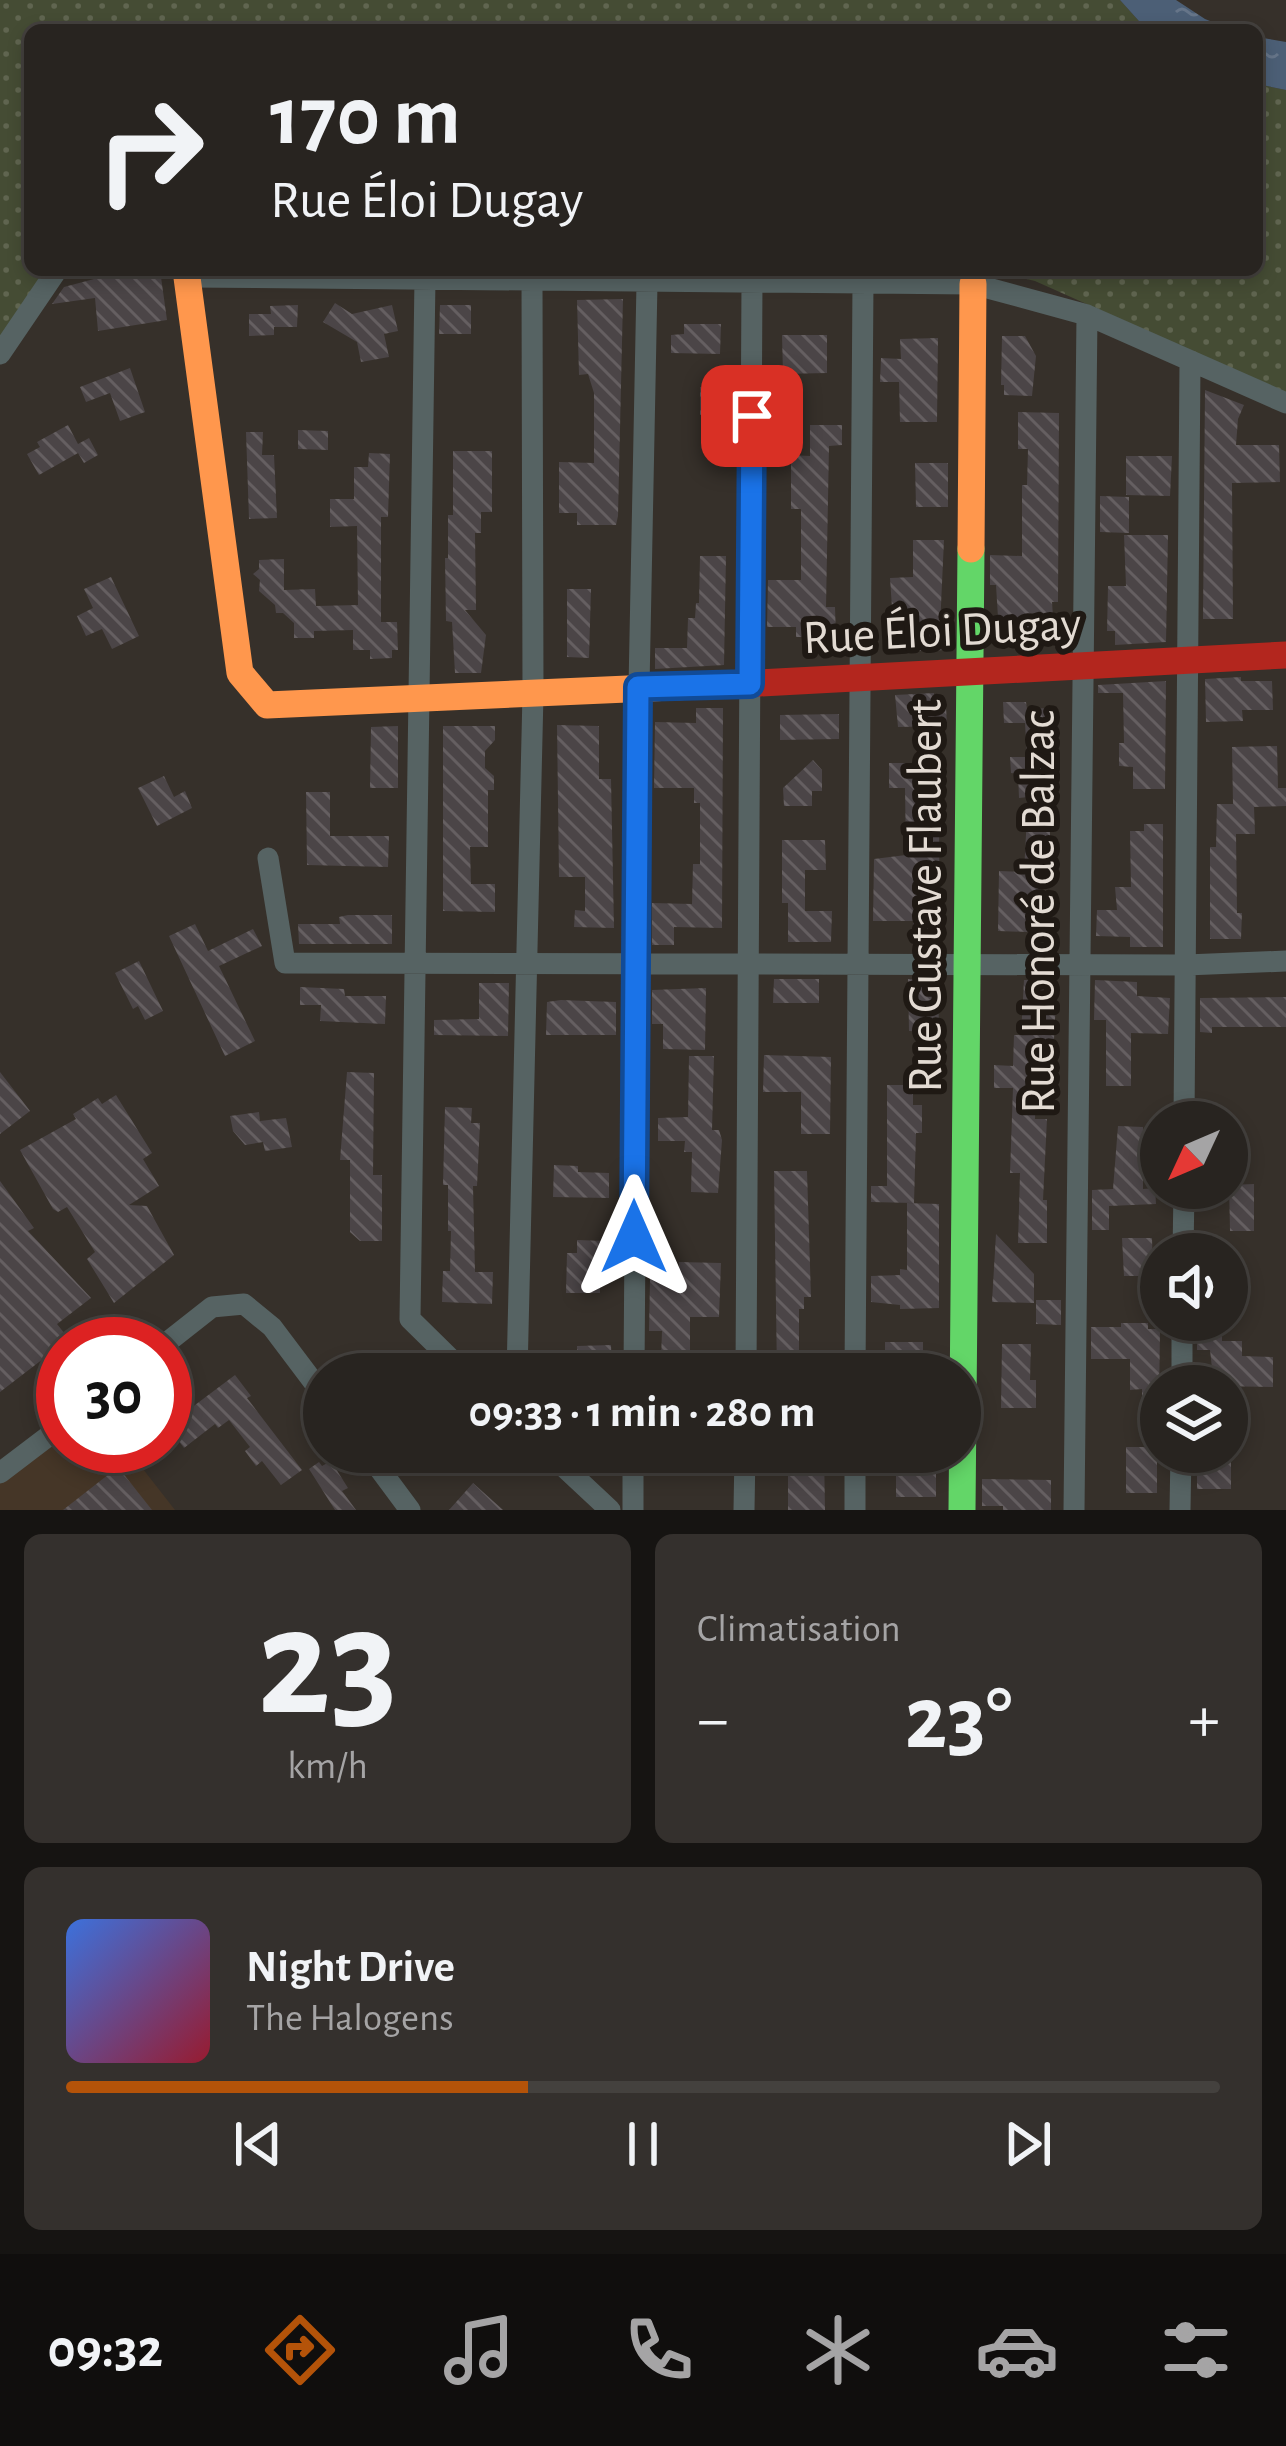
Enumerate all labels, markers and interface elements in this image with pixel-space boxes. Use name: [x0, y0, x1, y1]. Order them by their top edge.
icon: right: [72, 72, 228, 228]
text: 170 m: [270, 76, 461, 160]
text: Rue Éloi Dugay: [270, 174, 583, 228]
pin: [701, 365, 803, 467]
icon: arrive: [719, 383, 785, 449]
street label: Rue Éloi Dugay: [802, 596, 1082, 663]
street label: Rue Gustave Flaubert: [903, 699, 951, 1093]
street label: Rue Honoré de Balzac: [1016, 710, 1064, 1114]
north arrow: [1140, 1101, 1248, 1209]
map controls: [1140, 1101, 1248, 1473]
position arrow: [571, 1174, 697, 1300]
button: sound: [1140, 1233, 1248, 1341]
speed limit sign: 30: [36, 1317, 192, 1473]
button: layers: [1140, 1365, 1248, 1473]
text: 09:33 · 1 min · 280 m: [469, 1390, 815, 1435]
text: 23: [257, 1587, 398, 1743]
text: Climatisation: [697, 1610, 901, 1649]
text: 23°: [905, 1675, 1012, 1765]
text: −: [697, 1687, 729, 1753]
text: +: [1188, 1687, 1220, 1753]
text: km/h: [287, 1747, 368, 1786]
text: Night Drive: [246, 1945, 455, 1990]
text: The Halogens: [246, 1999, 454, 2038]
icon: previous: [225, 2111, 291, 2177]
icon: pause: [610, 2111, 676, 2177]
icon: next: [995, 2111, 1061, 2177]
icon: directions: [258, 2308, 342, 2392]
icon: music: [437, 2308, 521, 2392]
icon: phone: [617, 2308, 701, 2392]
icon: climate: [796, 2308, 880, 2392]
icon: car: [975, 2308, 1059, 2392]
icon: filters: [1154, 2308, 1238, 2392]
text: 09:32: [48, 2323, 163, 2377]

